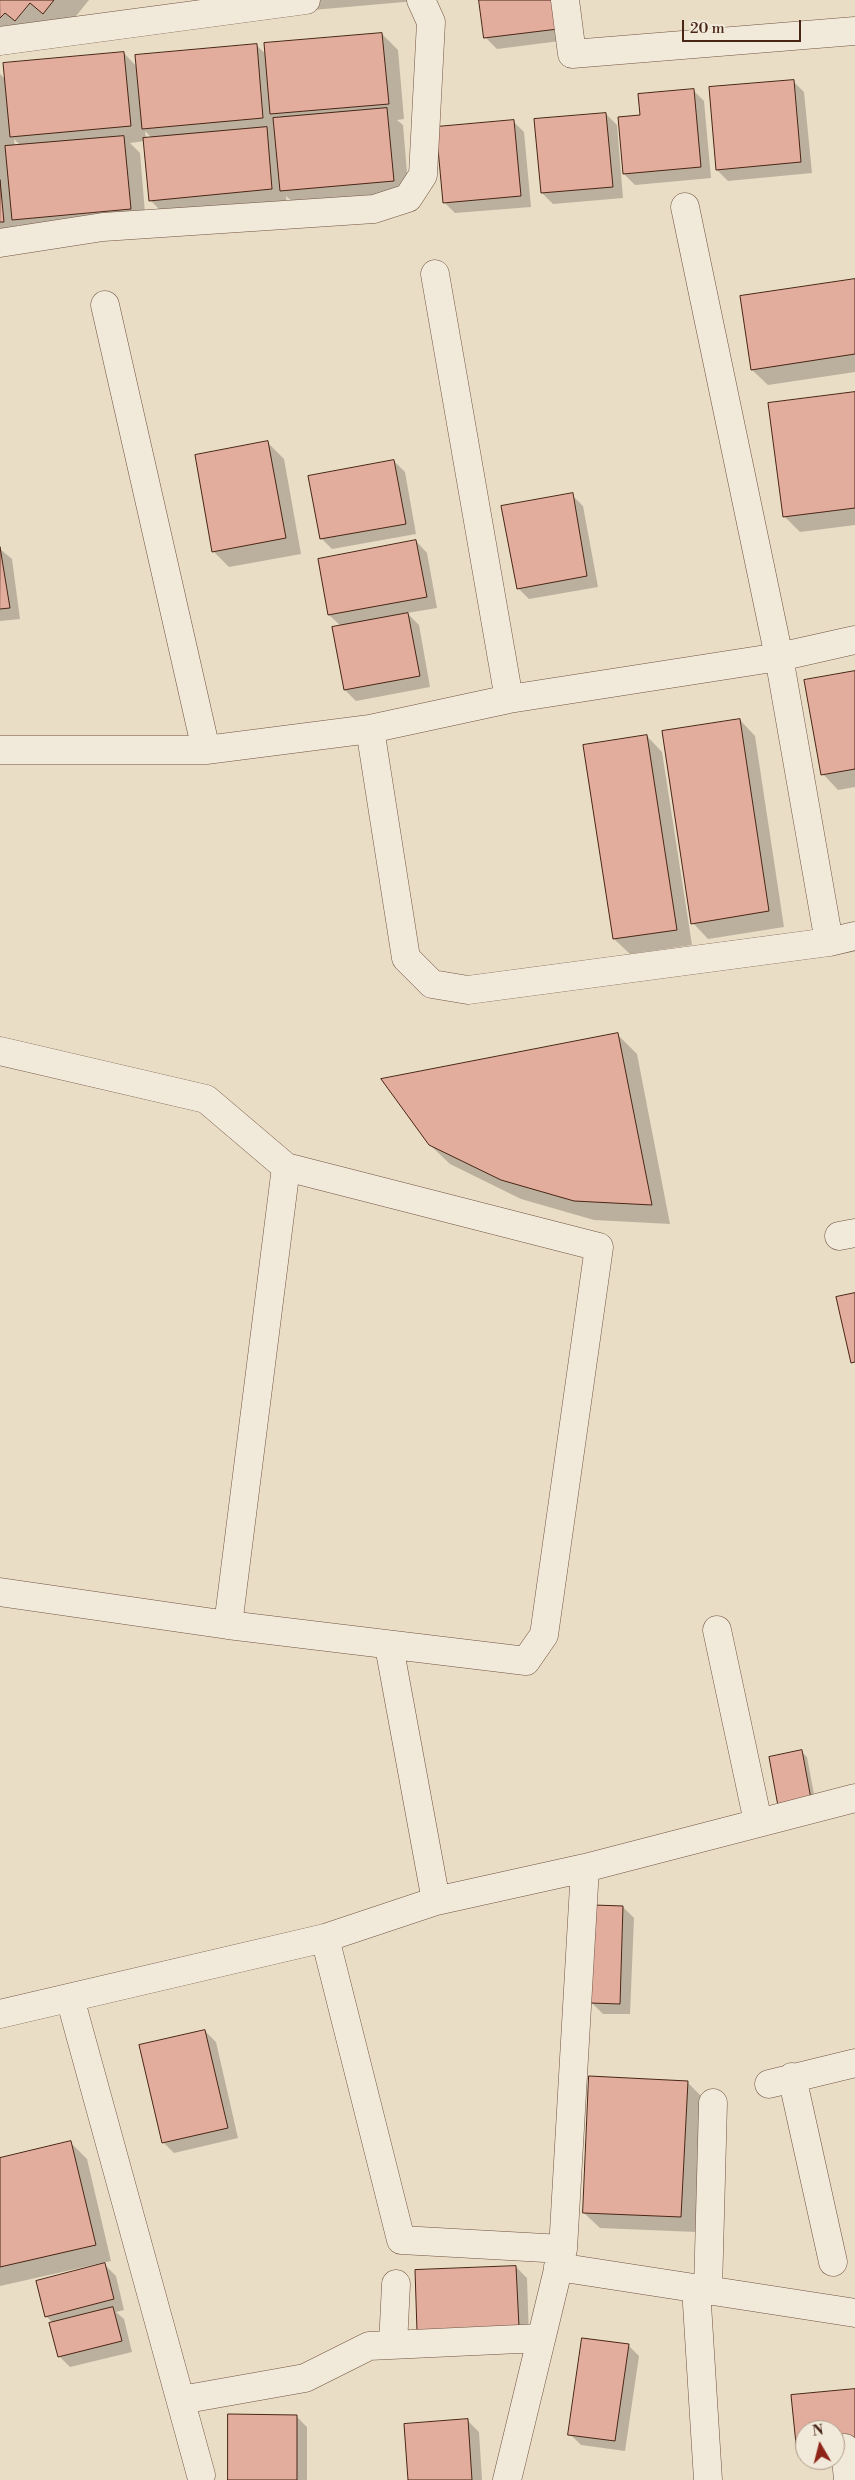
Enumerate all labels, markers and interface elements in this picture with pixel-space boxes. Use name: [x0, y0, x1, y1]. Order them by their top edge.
scale bar: [685, 10, 804, 42]
text: 20 m: [690, 19, 725, 38]
north arrow: [795, 2420, 845, 2470]
text: N: [811, 2421, 825, 2441]

